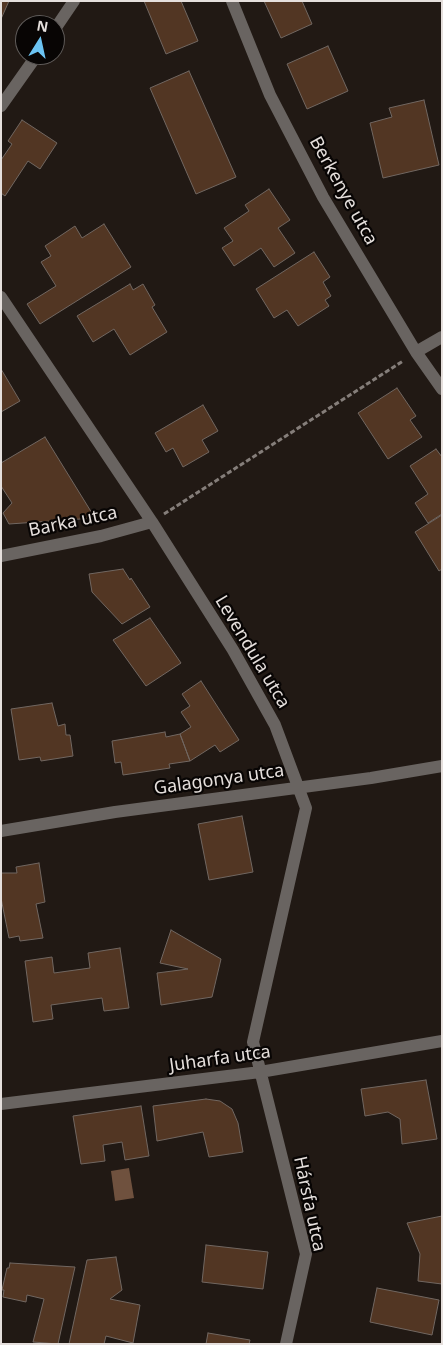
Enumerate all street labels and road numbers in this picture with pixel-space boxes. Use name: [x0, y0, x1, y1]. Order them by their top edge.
street label: Berkenye utca: [304, 133, 382, 249]
street label: Barka utca: [27, 502, 119, 542]
street label: Levendula utca: [210, 592, 294, 712]
street label: Galagonya utca: [152, 760, 286, 800]
street label: Juharfa utca: [168, 1041, 272, 1077]
street label: Hársfa utca: [288, 1154, 330, 1254]

